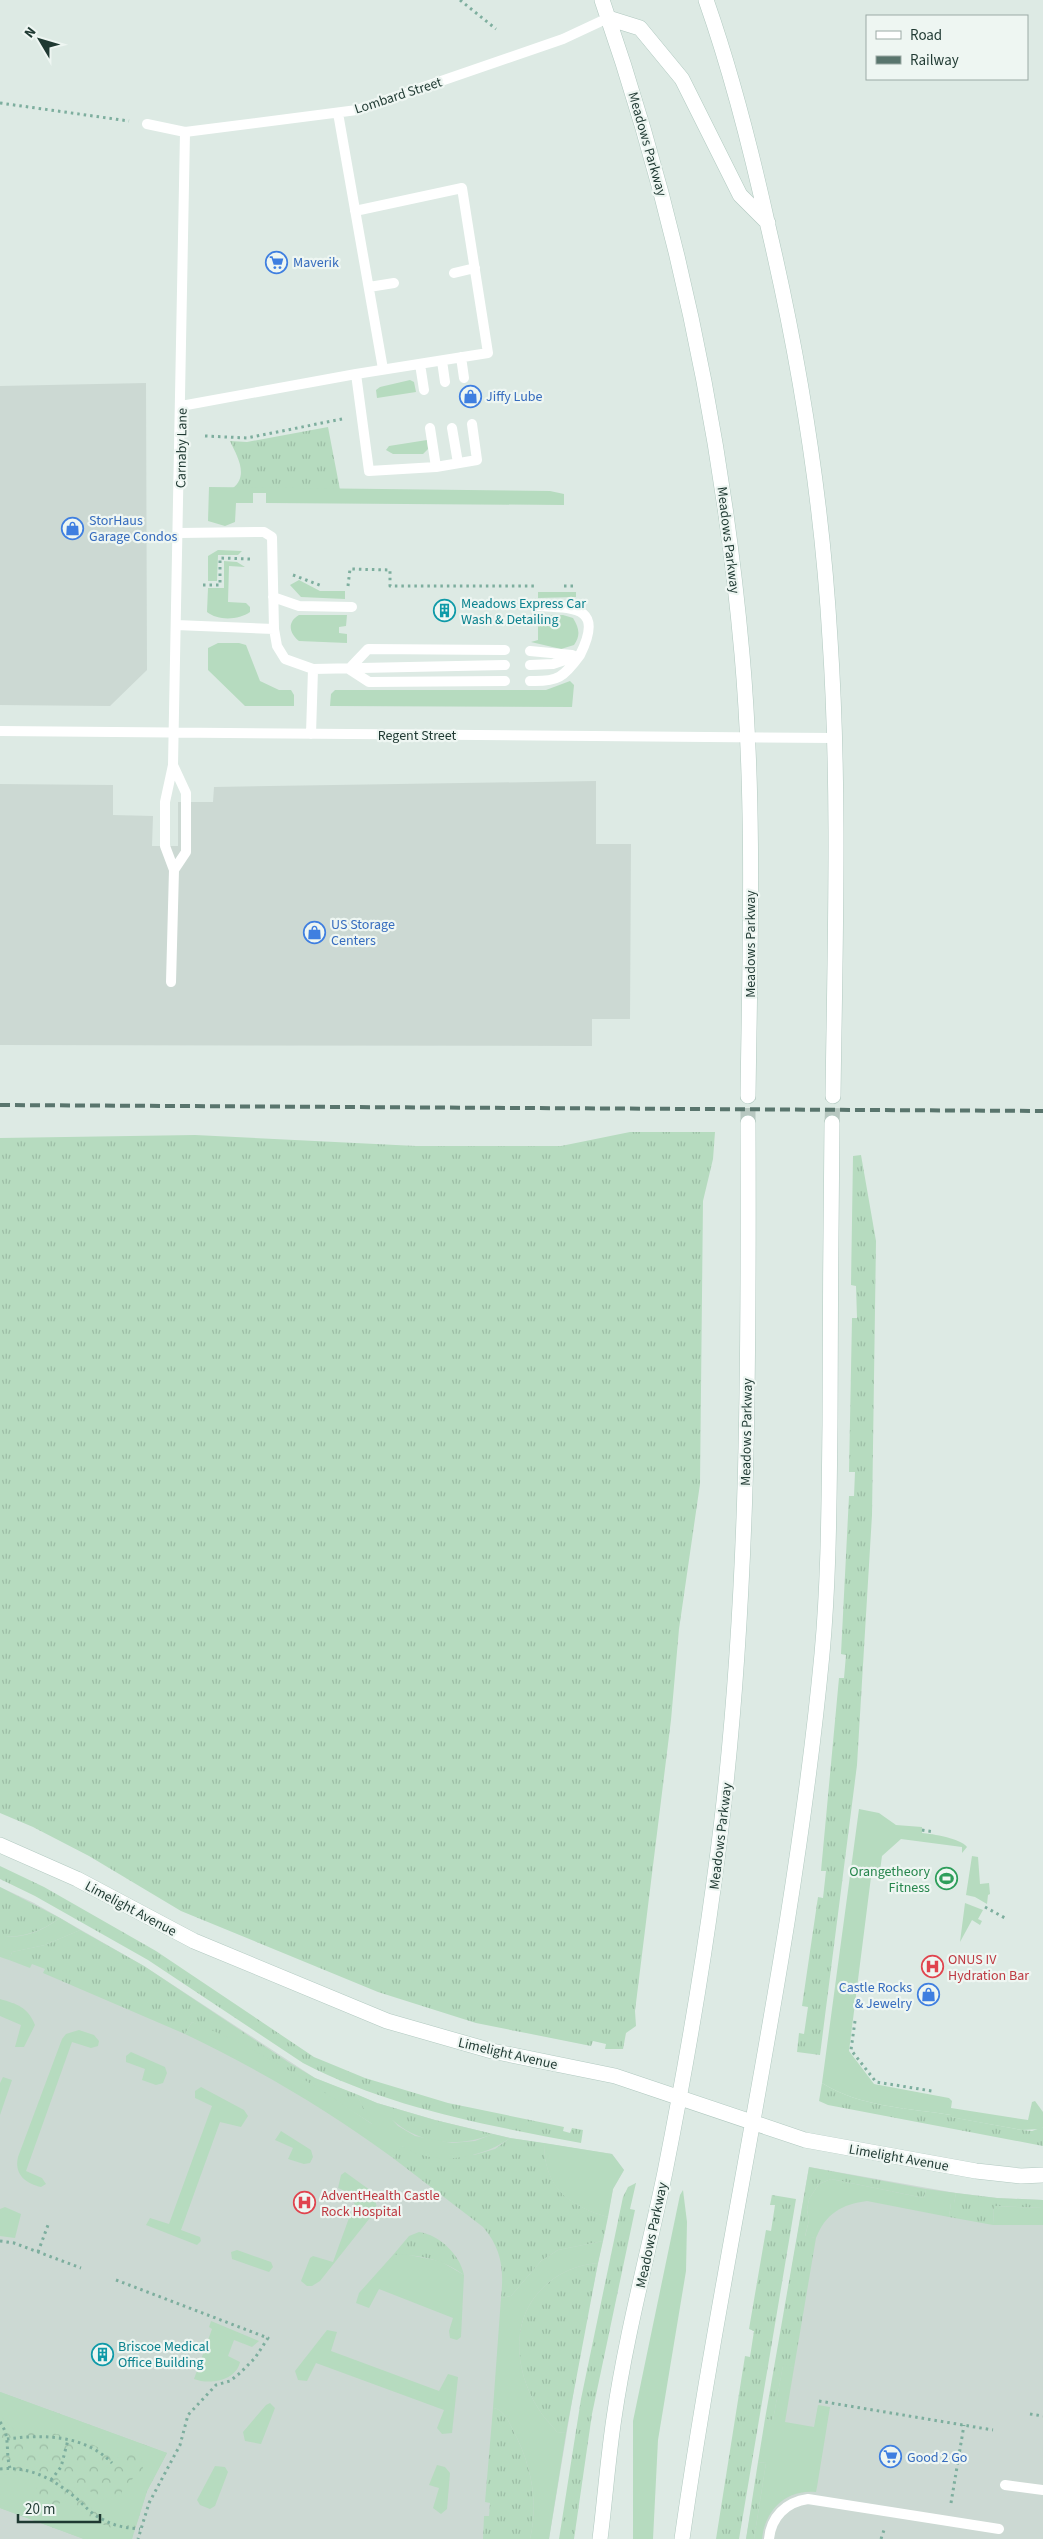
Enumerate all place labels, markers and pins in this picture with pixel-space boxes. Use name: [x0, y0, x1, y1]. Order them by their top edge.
supermarket icon: Maverik: [265, 250, 289, 274]
place label: Maverik: [293, 253, 339, 273]
shop icon: Jiffy Lube: [458, 384, 482, 408]
place label: Jiffy Lube: [486, 387, 543, 407]
place label: StorHaus Garage Condos: [89, 511, 177, 547]
shop icon: StorHaus Garage Condos: [61, 516, 85, 540]
place label: Meadows Express Car Wash & Detailing: [461, 594, 586, 630]
building icon: Meadows Express Car Wash & Detailing: [433, 599, 457, 623]
place label: US Storage Centers: [331, 915, 395, 951]
shop icon: US Storage Centers: [303, 920, 327, 944]
place label: Orangetheory Fitness: [849, 1862, 930, 1898]
sports icon: Orangetheory Fitness: [934, 1867, 958, 1891]
place label: ONUS IV Hydration Bar: [948, 1950, 1029, 1986]
hospital icon: ONUS IV Hydration Bar: [920, 1955, 944, 1979]
place label: Castle Rocks & Jewelry: [839, 1978, 912, 2014]
shop icon: Castle Rocks & Jewelry: [916, 1983, 940, 2007]
place label: AdventHealth Castle Rock Hospital: [321, 2186, 440, 2222]
hospital icon: AdventHealth Castle Rock Hospital: [293, 2191, 317, 2215]
place label: Briscoe Medical Office Building: [118, 2337, 209, 2373]
building icon: Briscoe Medical Office Building: [90, 2342, 114, 2366]
supermarket icon: Good 2 Go: [879, 2445, 903, 2469]
place label: Good 2 Go: [907, 2448, 967, 2468]

